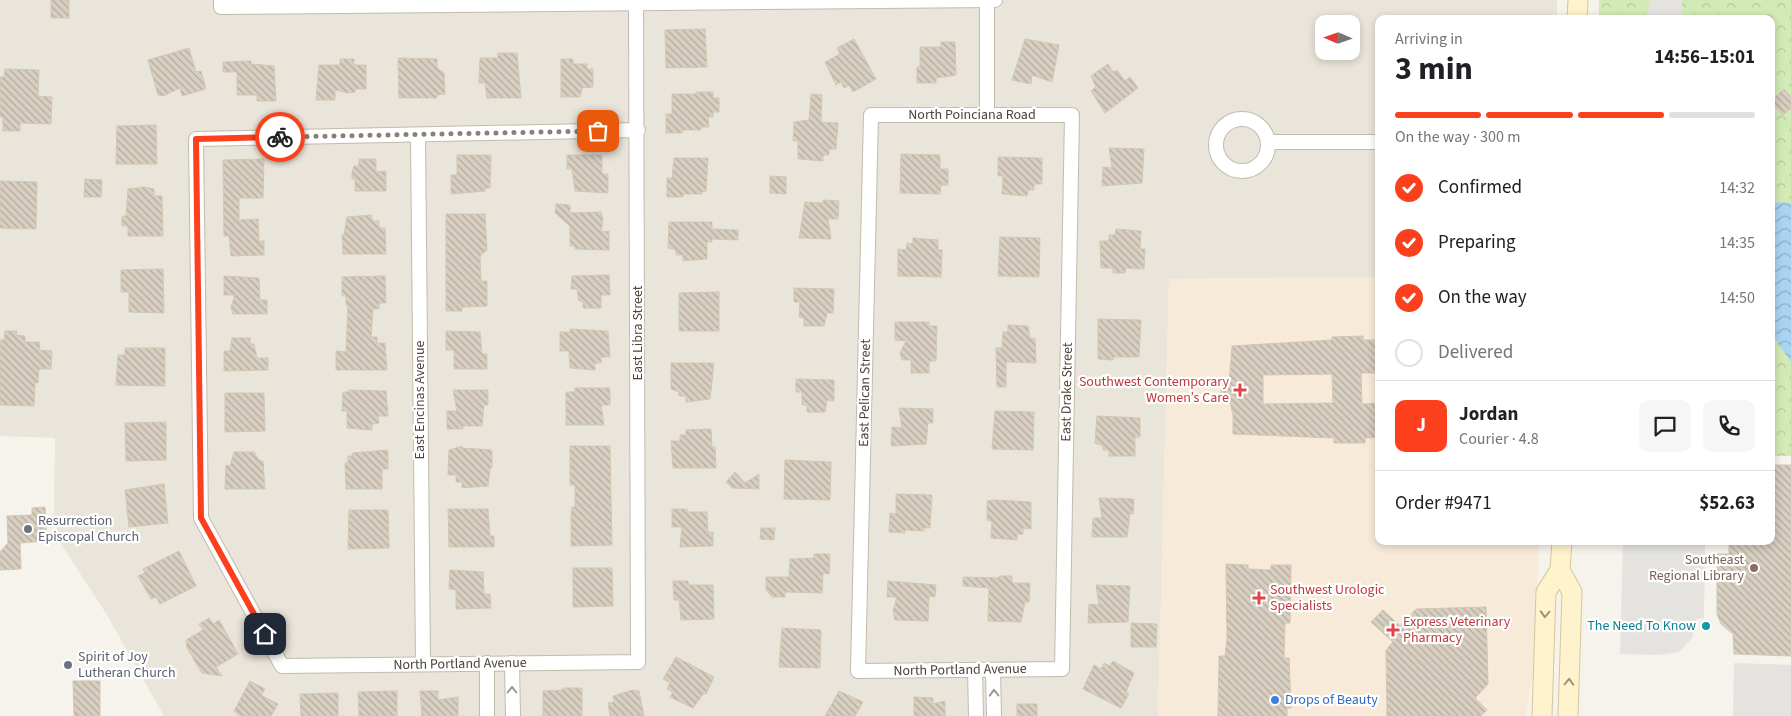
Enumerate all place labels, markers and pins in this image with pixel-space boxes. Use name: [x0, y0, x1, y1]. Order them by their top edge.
pin: [577, 110, 619, 152]
place label: Southwest Contemporary Women’s Care: [1079, 372, 1229, 408]
marker: Southwest Contemporary Women’s Care: [1233, 383, 1247, 397]
place label: Resurrection Episcopal Church: [38, 511, 139, 547]
marker: Resurrection Episcopal Church: [22, 523, 34, 535]
place label: Southeast Regional Library: [1649, 550, 1744, 586]
marker: Southeast Regional Library: [1748, 562, 1760, 574]
place label: Southwest Urologic Specialists: [1270, 580, 1385, 616]
marker: Southwest Urologic Specialists: [1252, 591, 1266, 605]
place label: Express Veterinary Pharmacy: [1403, 612, 1511, 648]
pin: [244, 613, 286, 655]
place label: The Need To Know: [1587, 616, 1696, 636]
marker: The Need To Know: [1700, 620, 1712, 632]
marker: Express Veterinary Pharmacy: [1387, 624, 1399, 636]
place label: Spirit of Joy Lutheran Church: [78, 647, 176, 683]
marker: Spirit of Joy Lutheran Church: [62, 659, 74, 671]
place label: Drops of Beauty: [1285, 690, 1378, 710]
marker: Drops of Beauty: [1269, 694, 1281, 706]

